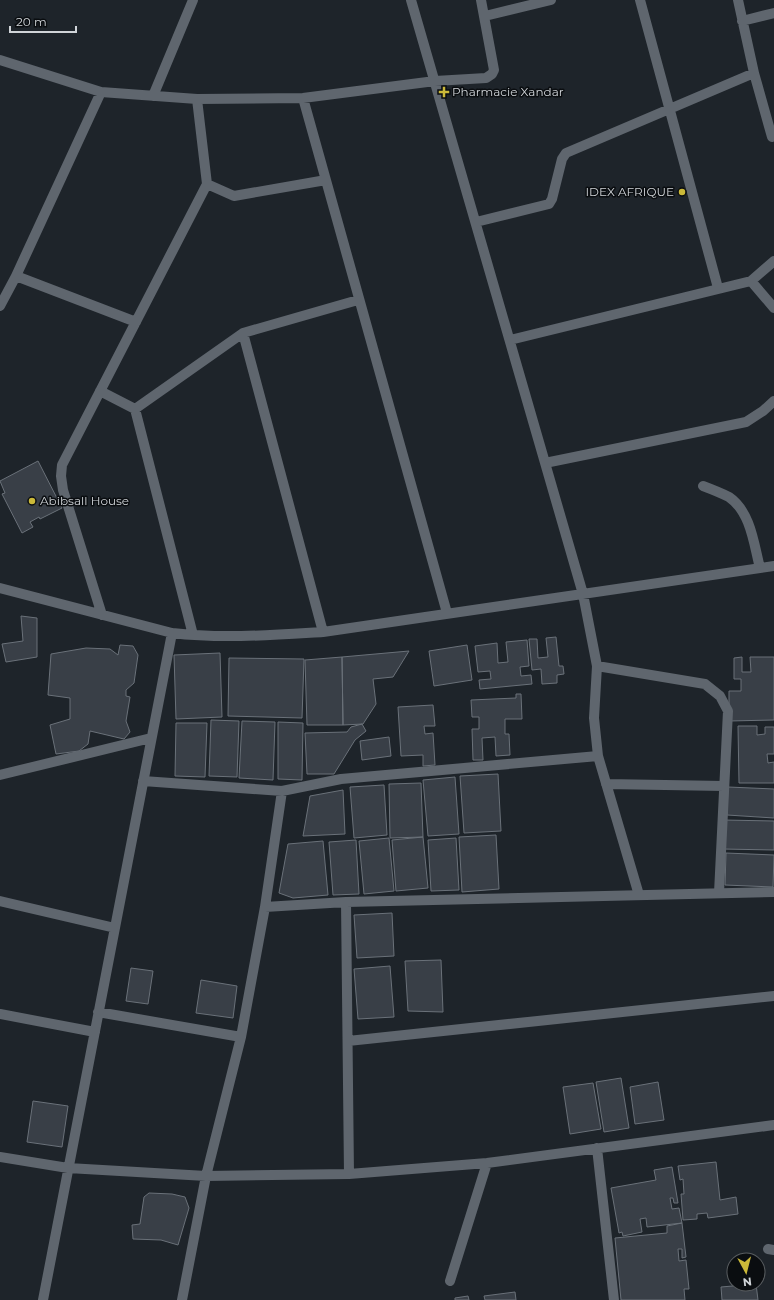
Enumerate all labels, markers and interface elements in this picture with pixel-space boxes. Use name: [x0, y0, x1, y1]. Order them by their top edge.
scale bar: [10, 8, 76, 34]
text: 20 m: [16, 14, 47, 29]
place label: Pharmacie Xandar: [452, 84, 564, 99]
marker: Pharmacie Xandar: [439, 87, 449, 97]
place label: IDEX AFRIQUE: [585, 184, 674, 199]
marker: IDEX AFRIQUE: [677, 187, 687, 197]
place label: Abibsall House: [40, 493, 129, 508]
marker: Abibsall House: [27, 496, 37, 506]
north arrow: [726, 1252, 766, 1292]
text: N: [742, 1274, 752, 1289]

